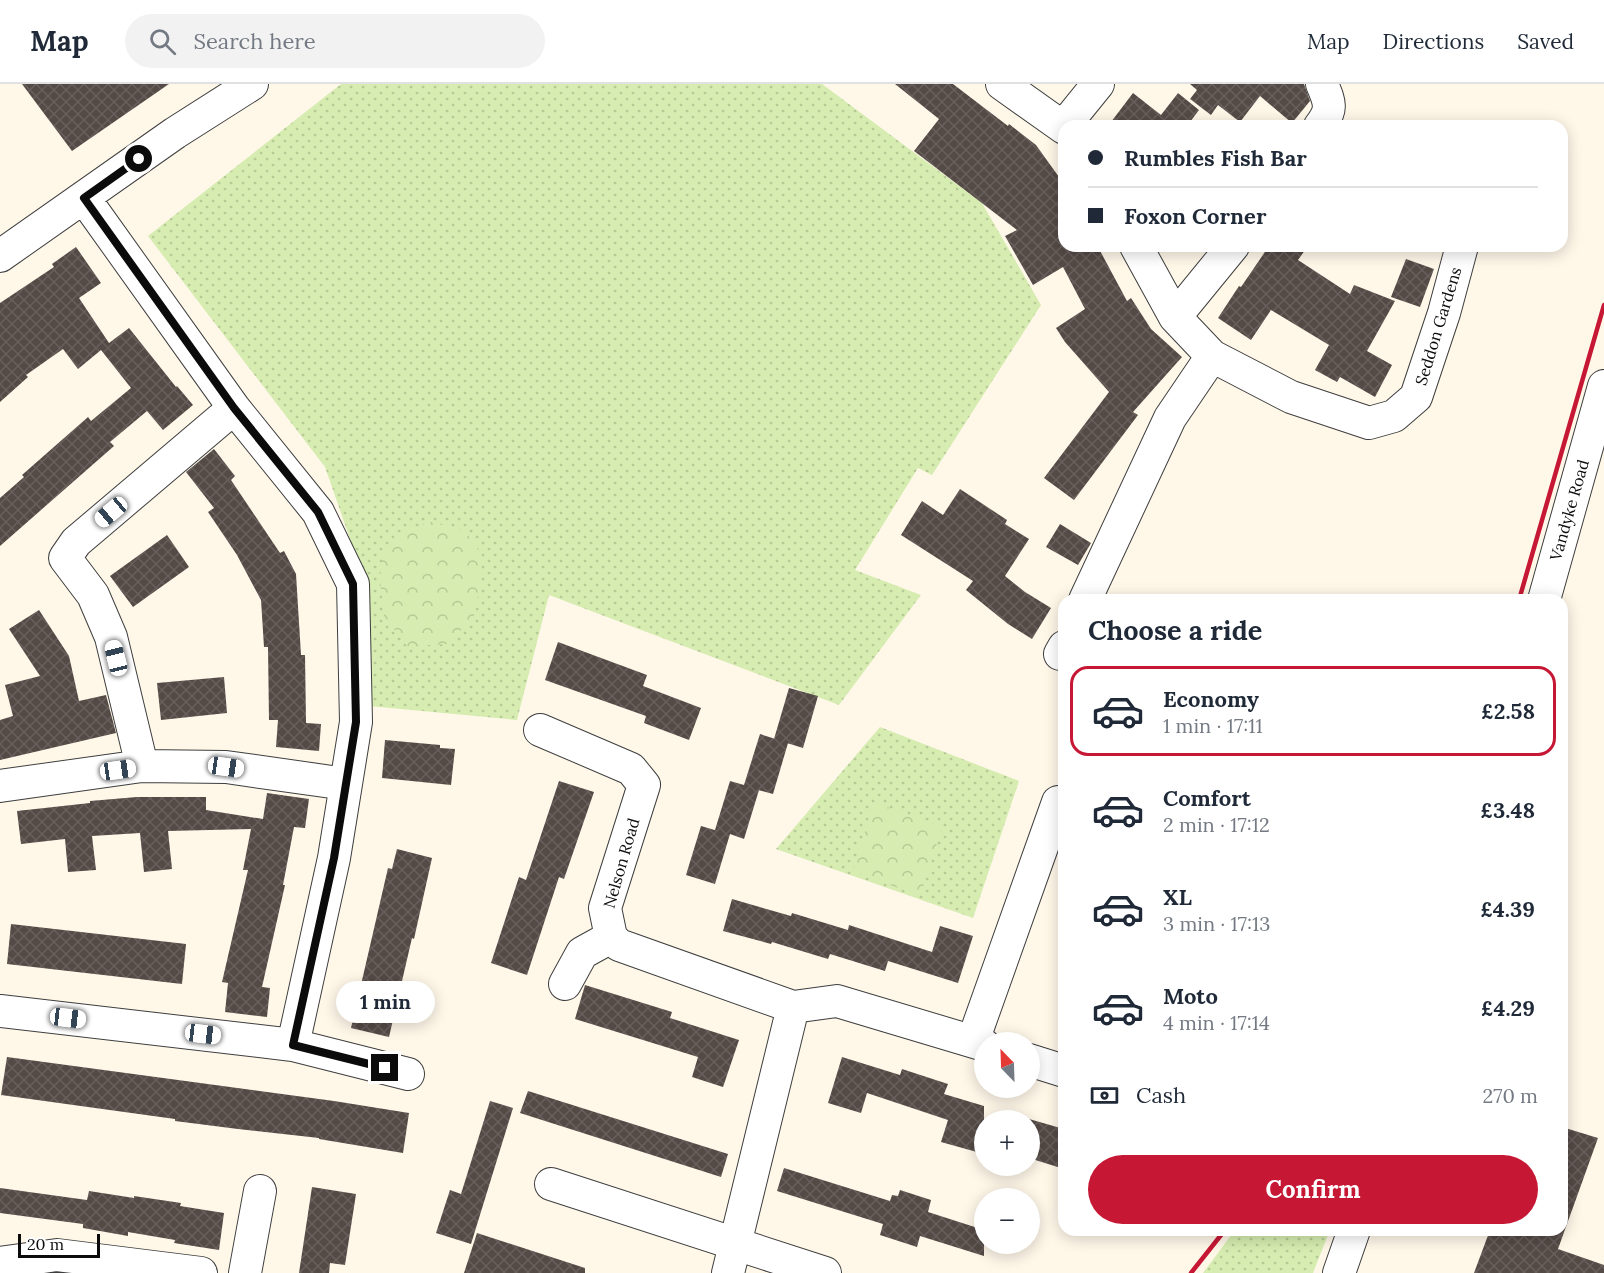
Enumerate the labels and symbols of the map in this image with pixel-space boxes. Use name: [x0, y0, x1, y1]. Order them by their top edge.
route start: [125, 145, 152, 172]
street label: Seddon Gardens: [1410, 264, 1466, 388]
street label: Vandyke Road: [1545, 457, 1593, 564]
car: [91, 494, 131, 530]
car: [103, 638, 129, 678]
car: [207, 756, 245, 778]
car: [99, 759, 137, 781]
street label: Nelson Road: [599, 815, 644, 910]
callout: 1 min: [336, 981, 434, 1023]
car: [49, 1007, 87, 1029]
car: [184, 1023, 222, 1045]
north arrow: [974, 1032, 1040, 1098]
route end: [371, 1054, 398, 1081]
scale bar: [18, 1231, 100, 1258]

